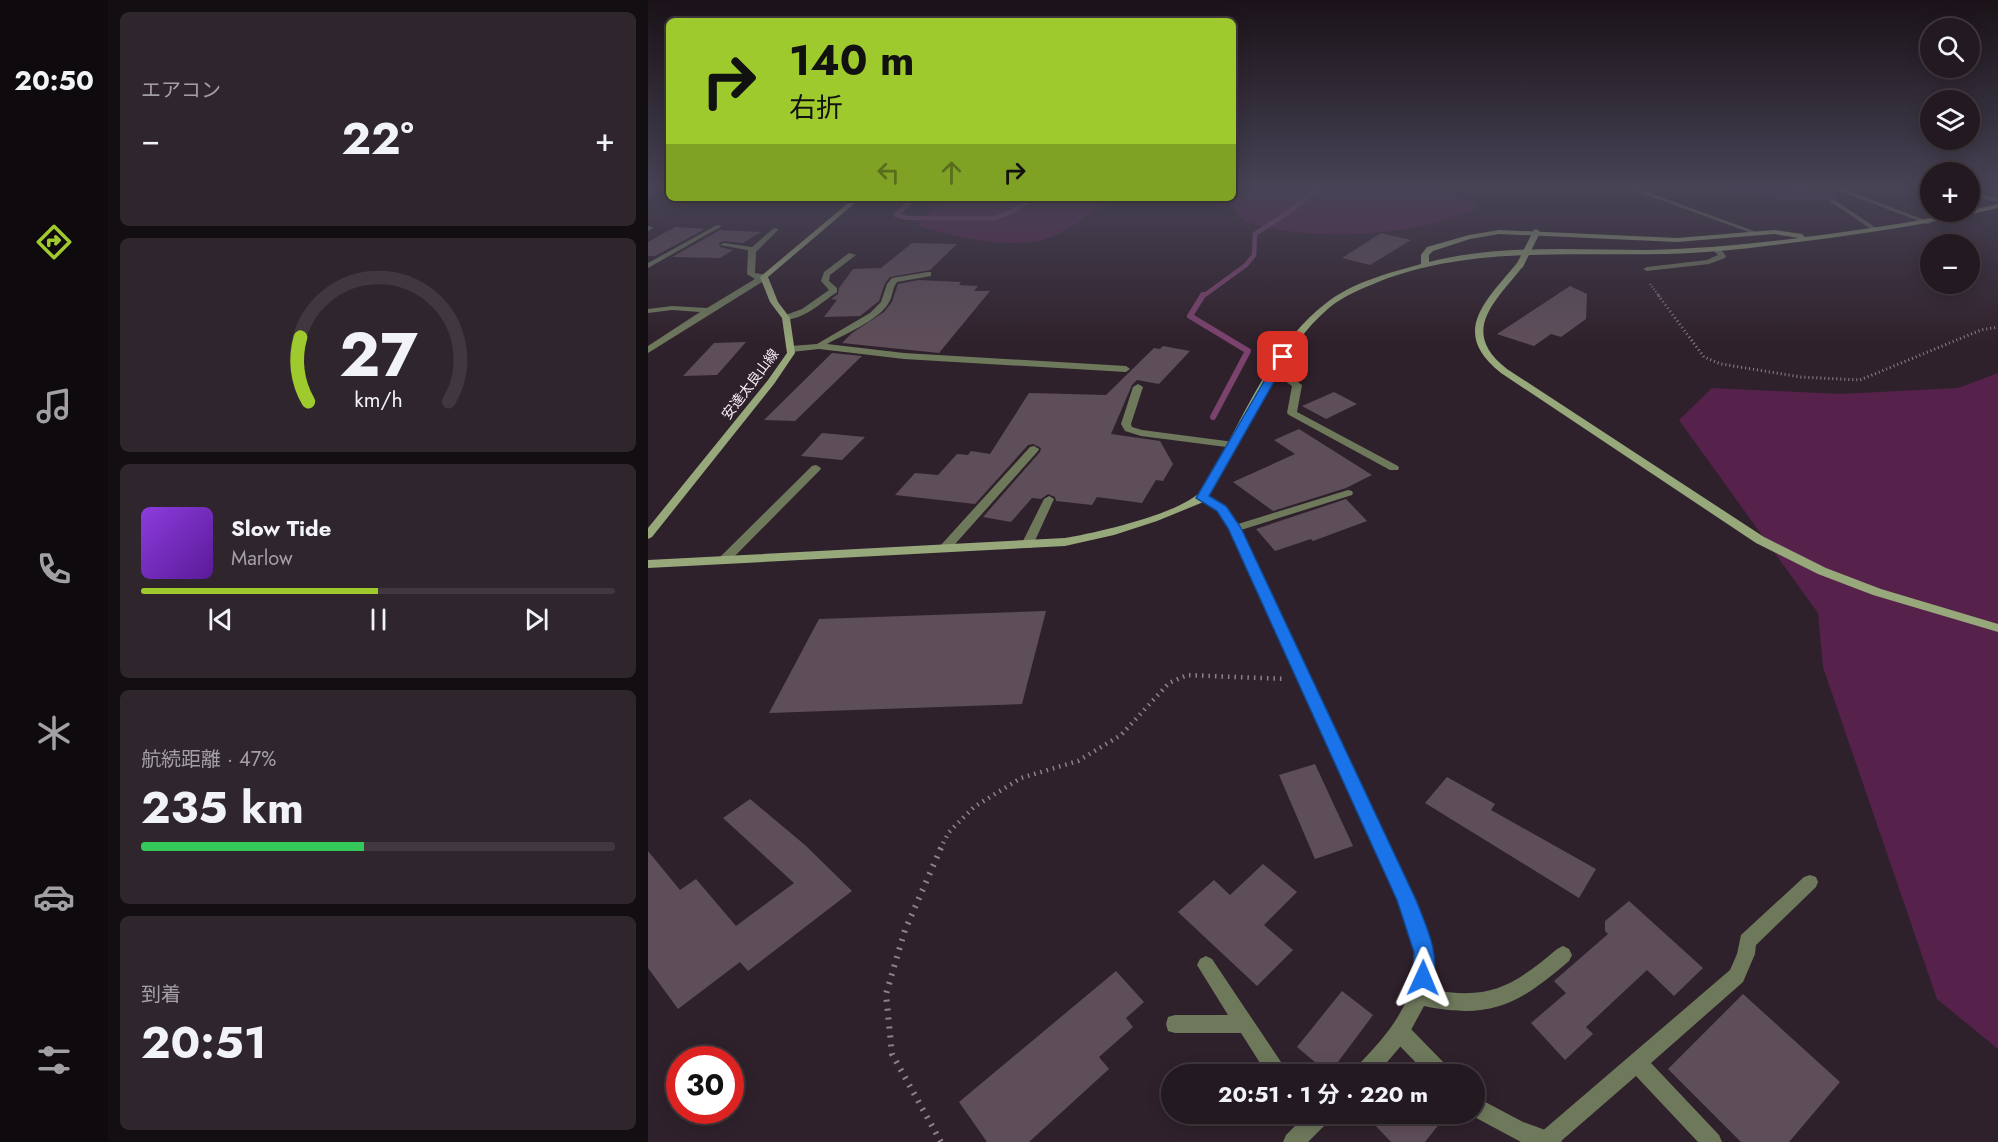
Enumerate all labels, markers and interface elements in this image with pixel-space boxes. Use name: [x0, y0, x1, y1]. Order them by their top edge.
map controls: [1920, 18, 1980, 294]
button: search: [1920, 18, 1980, 78]
text: 140 m: [789, 30, 915, 91]
icon: right: [690, 42, 768, 120]
text: 20:50: [14, 61, 94, 100]
text: エアコン: [141, 76, 221, 105]
text: 右折: [789, 88, 843, 127]
button: layers: [1920, 90, 1980, 150]
text: 22°: [341, 106, 414, 171]
text: −: [141, 116, 160, 163]
text: +: [595, 116, 615, 163]
icon: left: [872, 156, 905, 189]
icon: ahead: [935, 156, 968, 189]
icon: right: [998, 156, 1031, 189]
button: +: [1920, 162, 1980, 222]
icon: directions: [33, 221, 75, 263]
button: −: [1920, 234, 1980, 294]
text: 27: [339, 309, 418, 399]
pin: [1257, 331, 1308, 382]
icon: arrive: [1266, 340, 1299, 373]
street label: 安達太良山線: [717, 344, 783, 424]
text: km/h: [354, 384, 402, 415]
icon: music: [33, 385, 75, 427]
text: Slow Tide: [231, 512, 331, 544]
text: Marlow: [231, 544, 293, 573]
icon: phone: [33, 548, 75, 590]
icon: previous: [204, 603, 237, 636]
icon: pause: [362, 603, 395, 636]
icon: next: [520, 603, 553, 636]
icon: climate: [33, 712, 75, 754]
text: 航続距離 · 47%: [141, 745, 276, 774]
text: 235 km: [141, 775, 304, 840]
icon: car: [33, 876, 75, 918]
position arrow: [1391, 946, 1455, 1010]
text: 到着: [141, 980, 181, 1009]
text: 20:51: [141, 1010, 267, 1075]
icon: filters: [33, 1039, 75, 1081]
speed limit sign: 30: [666, 1046, 744, 1124]
text: 20:51 · 1 分 · 220 m: [1218, 1078, 1428, 1110]

